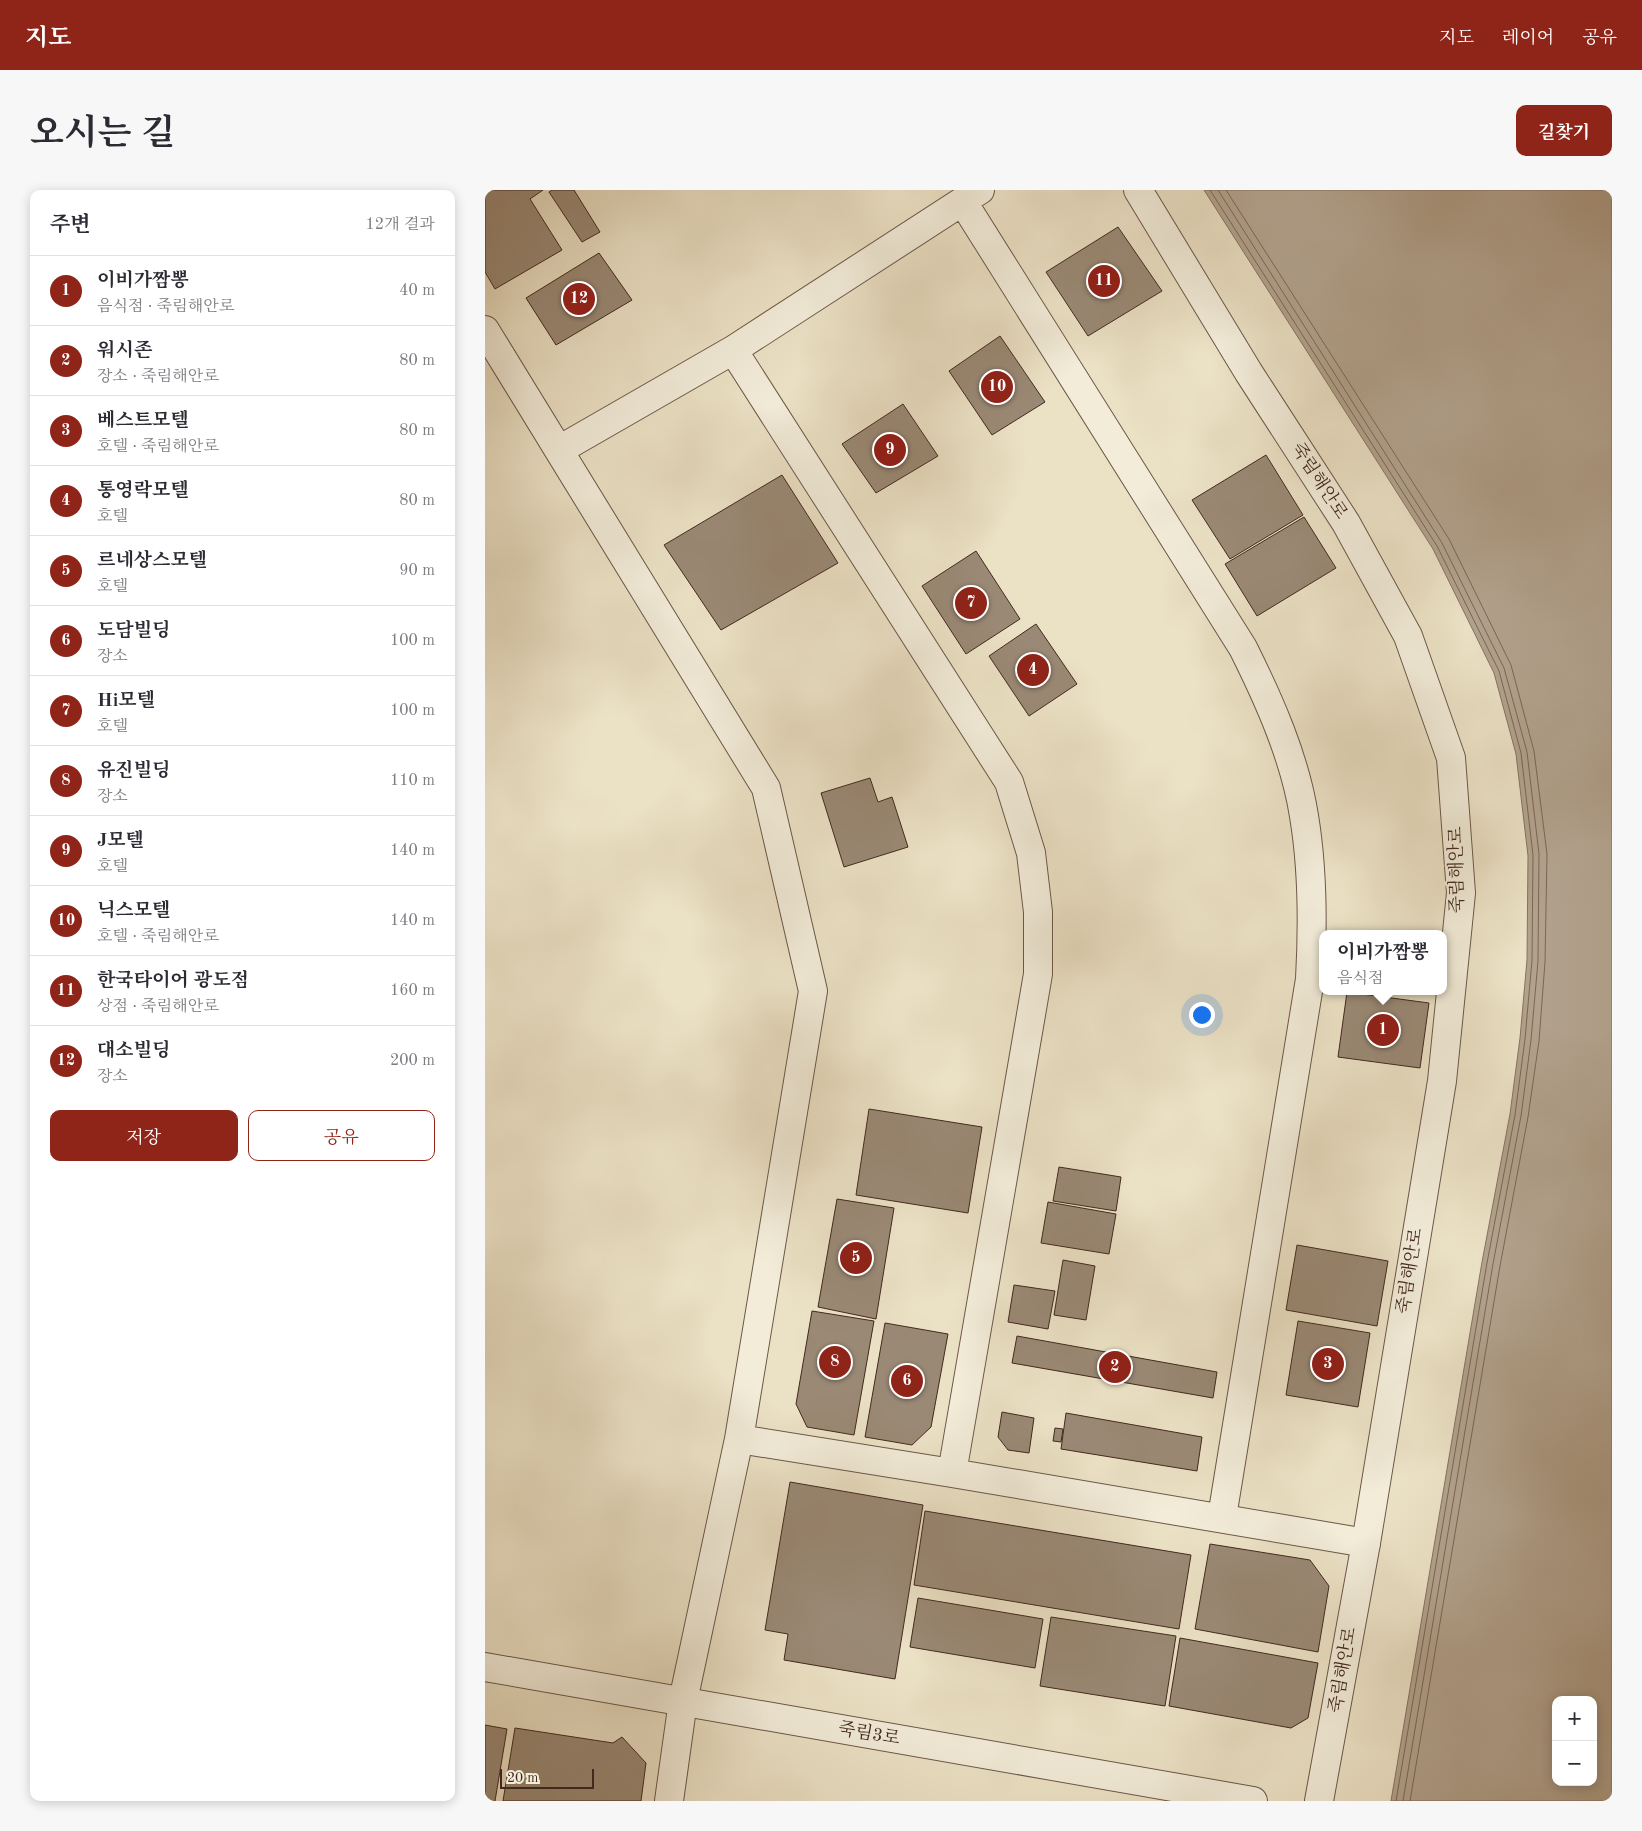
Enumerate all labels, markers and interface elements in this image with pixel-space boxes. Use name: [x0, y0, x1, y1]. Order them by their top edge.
text: 지도: [25, 27, 71, 51]
text: 지도: [1439, 29, 1474, 47]
text: 레이어: [1502, 29, 1554, 47]
text: 공유: [1582, 29, 1617, 47]
button: 길찾기: [1516, 105, 1612, 156]
text: 오시는 길: [30, 117, 175, 152]
text: 주변: [50, 215, 91, 236]
text: 12개 결과: [366, 217, 435, 233]
pin: 11: [1088, 262, 1120, 300]
text: 이비가짬뽕: [97, 272, 189, 291]
pin: 12: [563, 280, 595, 318]
text: 1: [61, 283, 71, 299]
text: 40 m: [399, 283, 435, 299]
text: 음식점 · 죽림해안로: [97, 299, 234, 315]
text: 워시존: [97, 342, 152, 361]
text: 2: [61, 353, 71, 369]
text: 80 m: [399, 353, 435, 369]
pin: 10: [981, 368, 1013, 406]
text: 장소 · 죽림해안로: [97, 369, 219, 385]
text: 베스트모텔: [97, 412, 189, 431]
text: 3: [61, 423, 71, 439]
text: 80 m: [399, 423, 435, 439]
pin: 9: [874, 431, 906, 469]
text: 호텔 · 죽림해안로: [97, 439, 219, 455]
street label: 죽림해안로: [1288, 439, 1351, 522]
text: 통영락모텔: [97, 482, 189, 501]
text: 4: [61, 493, 71, 509]
text: 80 m: [399, 493, 435, 509]
text: 호텔: [97, 509, 128, 525]
text: 르네상스모텔: [97, 552, 207, 571]
text: 5: [61, 563, 71, 579]
text: 90 m: [399, 563, 435, 579]
text: 호텔: [97, 579, 128, 595]
pin: 7: [955, 584, 987, 622]
text: 도담빌딩: [97, 622, 170, 641]
text: 6: [61, 633, 71, 649]
text: 100 m: [390, 633, 435, 649]
text: 장소: [97, 649, 128, 665]
pin: 4: [1017, 651, 1049, 689]
text: Hi모텔: [97, 692, 155, 711]
text: 7: [61, 703, 71, 719]
text: 100 m: [390, 703, 435, 719]
text: 호텔: [97, 719, 128, 735]
text: 유진빌딩: [97, 762, 170, 781]
text: 8: [61, 773, 71, 789]
text: 110 m: [390, 773, 435, 789]
text: 장소: [97, 789, 128, 805]
street label: 죽림해안로: [1446, 826, 1467, 914]
text: J모텔: [97, 832, 144, 851]
text: 9: [61, 843, 71, 859]
text: 140 m: [390, 843, 435, 859]
text: 호텔: [97, 859, 128, 875]
text: 닉스모텔: [97, 902, 170, 921]
text: 10: [57, 913, 75, 929]
text: 140 m: [390, 913, 435, 929]
text: 호텔 · 죽림해안로: [97, 929, 219, 945]
popup: [1319, 930, 1447, 995]
text: 이비가짬뽕: [1337, 944, 1429, 963]
text: 음식점: [1337, 971, 1383, 987]
text: 한국타이어 광도점: [97, 972, 249, 991]
text: 11: [57, 983, 75, 999]
text: 160 m: [390, 983, 435, 999]
text: 상점 · 죽림해안로: [97, 999, 219, 1015]
your location: [1189, 1002, 1215, 1028]
pin: 1: [1367, 1011, 1399, 1049]
text: 대소빌딩: [97, 1042, 170, 1061]
text: 12: [57, 1053, 75, 1069]
text: 200 m: [390, 1053, 435, 1069]
text: 장소: [97, 1069, 128, 1085]
button: 저장: [50, 1110, 238, 1161]
button: 공유: [248, 1110, 435, 1161]
street label: 죽림해안로: [1393, 1226, 1426, 1315]
pin: 5: [840, 1239, 872, 1277]
pin: 8: [819, 1343, 851, 1381]
pin: 3: [1312, 1345, 1344, 1383]
pin: 2: [1099, 1348, 1131, 1386]
pin: 6: [891, 1362, 923, 1400]
street label: 죽림해안로: [1326, 1625, 1359, 1714]
map controls: [1552, 1696, 1597, 1786]
button: +: [1552, 1696, 1597, 1741]
street label: 죽림3로: [837, 1719, 902, 1748]
button: −: [1552, 1741, 1597, 1786]
scale bar: [500, 1766, 594, 1789]
text: 20 m: [507, 1771, 538, 1785]

